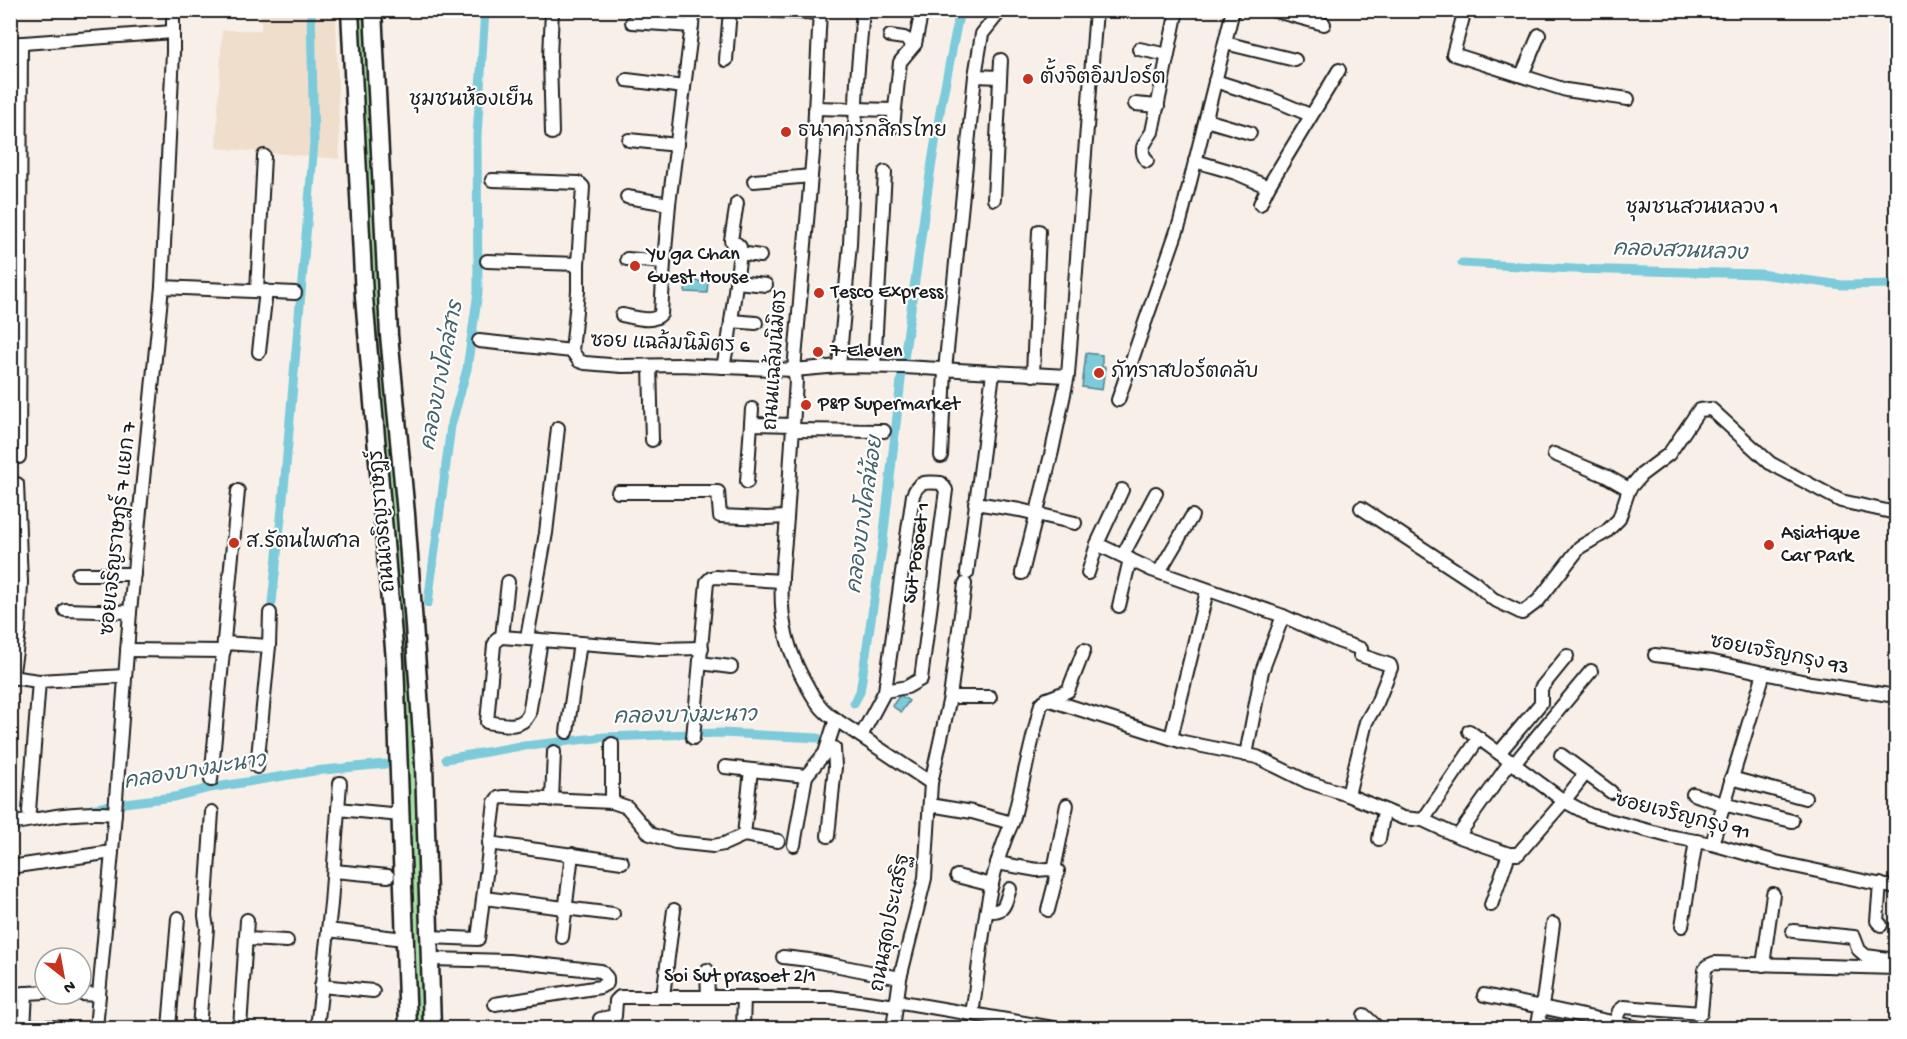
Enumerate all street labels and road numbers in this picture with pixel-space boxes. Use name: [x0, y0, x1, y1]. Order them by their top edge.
street label: ถนนแฉล้มนิมิตร: [756, 288, 793, 431]
street label: ซอย แฉล้มนิมิตร 6: [590, 326, 751, 359]
street label: ซอยเจริญราษฎร์ 7 แยก 7: [92, 420, 143, 637]
street label: ถนนเจริญราษฎร์: [361, 448, 402, 594]
street label: Sut Posoet 1: [900, 501, 936, 605]
street label: ซอยเจริญกรุง 93: [1707, 627, 1851, 682]
street label: ซอยเจริญกรุง 91: [1612, 786, 1753, 847]
street label: ถนนสุดประเสริฐ: [863, 851, 918, 994]
street label: Soi Sut prasoet 2/1: [664, 966, 816, 989]

